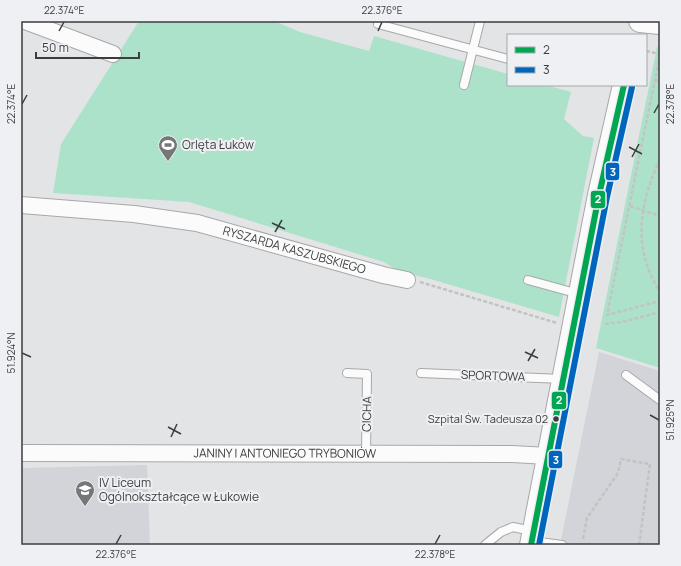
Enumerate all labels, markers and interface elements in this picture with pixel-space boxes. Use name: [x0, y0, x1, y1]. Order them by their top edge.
text: 22.374°E: [44, 3, 84, 17]
text: 22.376°E: [362, 3, 403, 17]
scale bar: [36, 34, 139, 60]
legend: [507, 34, 647, 86]
text: 50 m: [42, 39, 69, 56]
text: 2: [543, 41, 550, 58]
text: 3: [543, 61, 550, 78]
text: 22.378°E: [663, 83, 677, 124]
text: 22.374°E: [4, 84, 18, 124]
sports icon: Orlęta Łuków: [157, 134, 179, 162]
place label: Orlęta Łuków: [182, 136, 254, 153]
line badge: 3: [605, 162, 620, 181]
text: 3: [610, 164, 616, 179]
line badge: 2: [590, 190, 606, 209]
text: 2: [595, 191, 601, 206]
street label: RYSZARDA KASZUBSKIEGO: [221, 222, 368, 278]
text: 51.924°N: [4, 332, 18, 373]
street label: SPORTOWA: [461, 366, 526, 385]
line badge: 2: [551, 391, 567, 410]
text: 2: [556, 392, 562, 407]
street label: CICHA: [358, 396, 375, 432]
text: 51.925°N: [663, 399, 677, 440]
place label: Szpital Św. Tadeusza 02: [428, 411, 548, 426]
marker: Szpital Św. Tadeusza 02: [551, 414, 561, 424]
street label: JANINY I ANTONIEGO TRYBONIÓW: [194, 444, 377, 462]
line badge: 3: [548, 450, 563, 469]
text: 3: [553, 452, 559, 467]
place label: IV Liceum Ogólnokształcące w Łukowie: [99, 474, 259, 505]
school or university icon: IV Liceum Ogólnokształcące w Łukowie: [74, 479, 96, 507]
text: 22.376°E: [96, 547, 137, 561]
text: 22.378°E: [415, 547, 456, 561]

